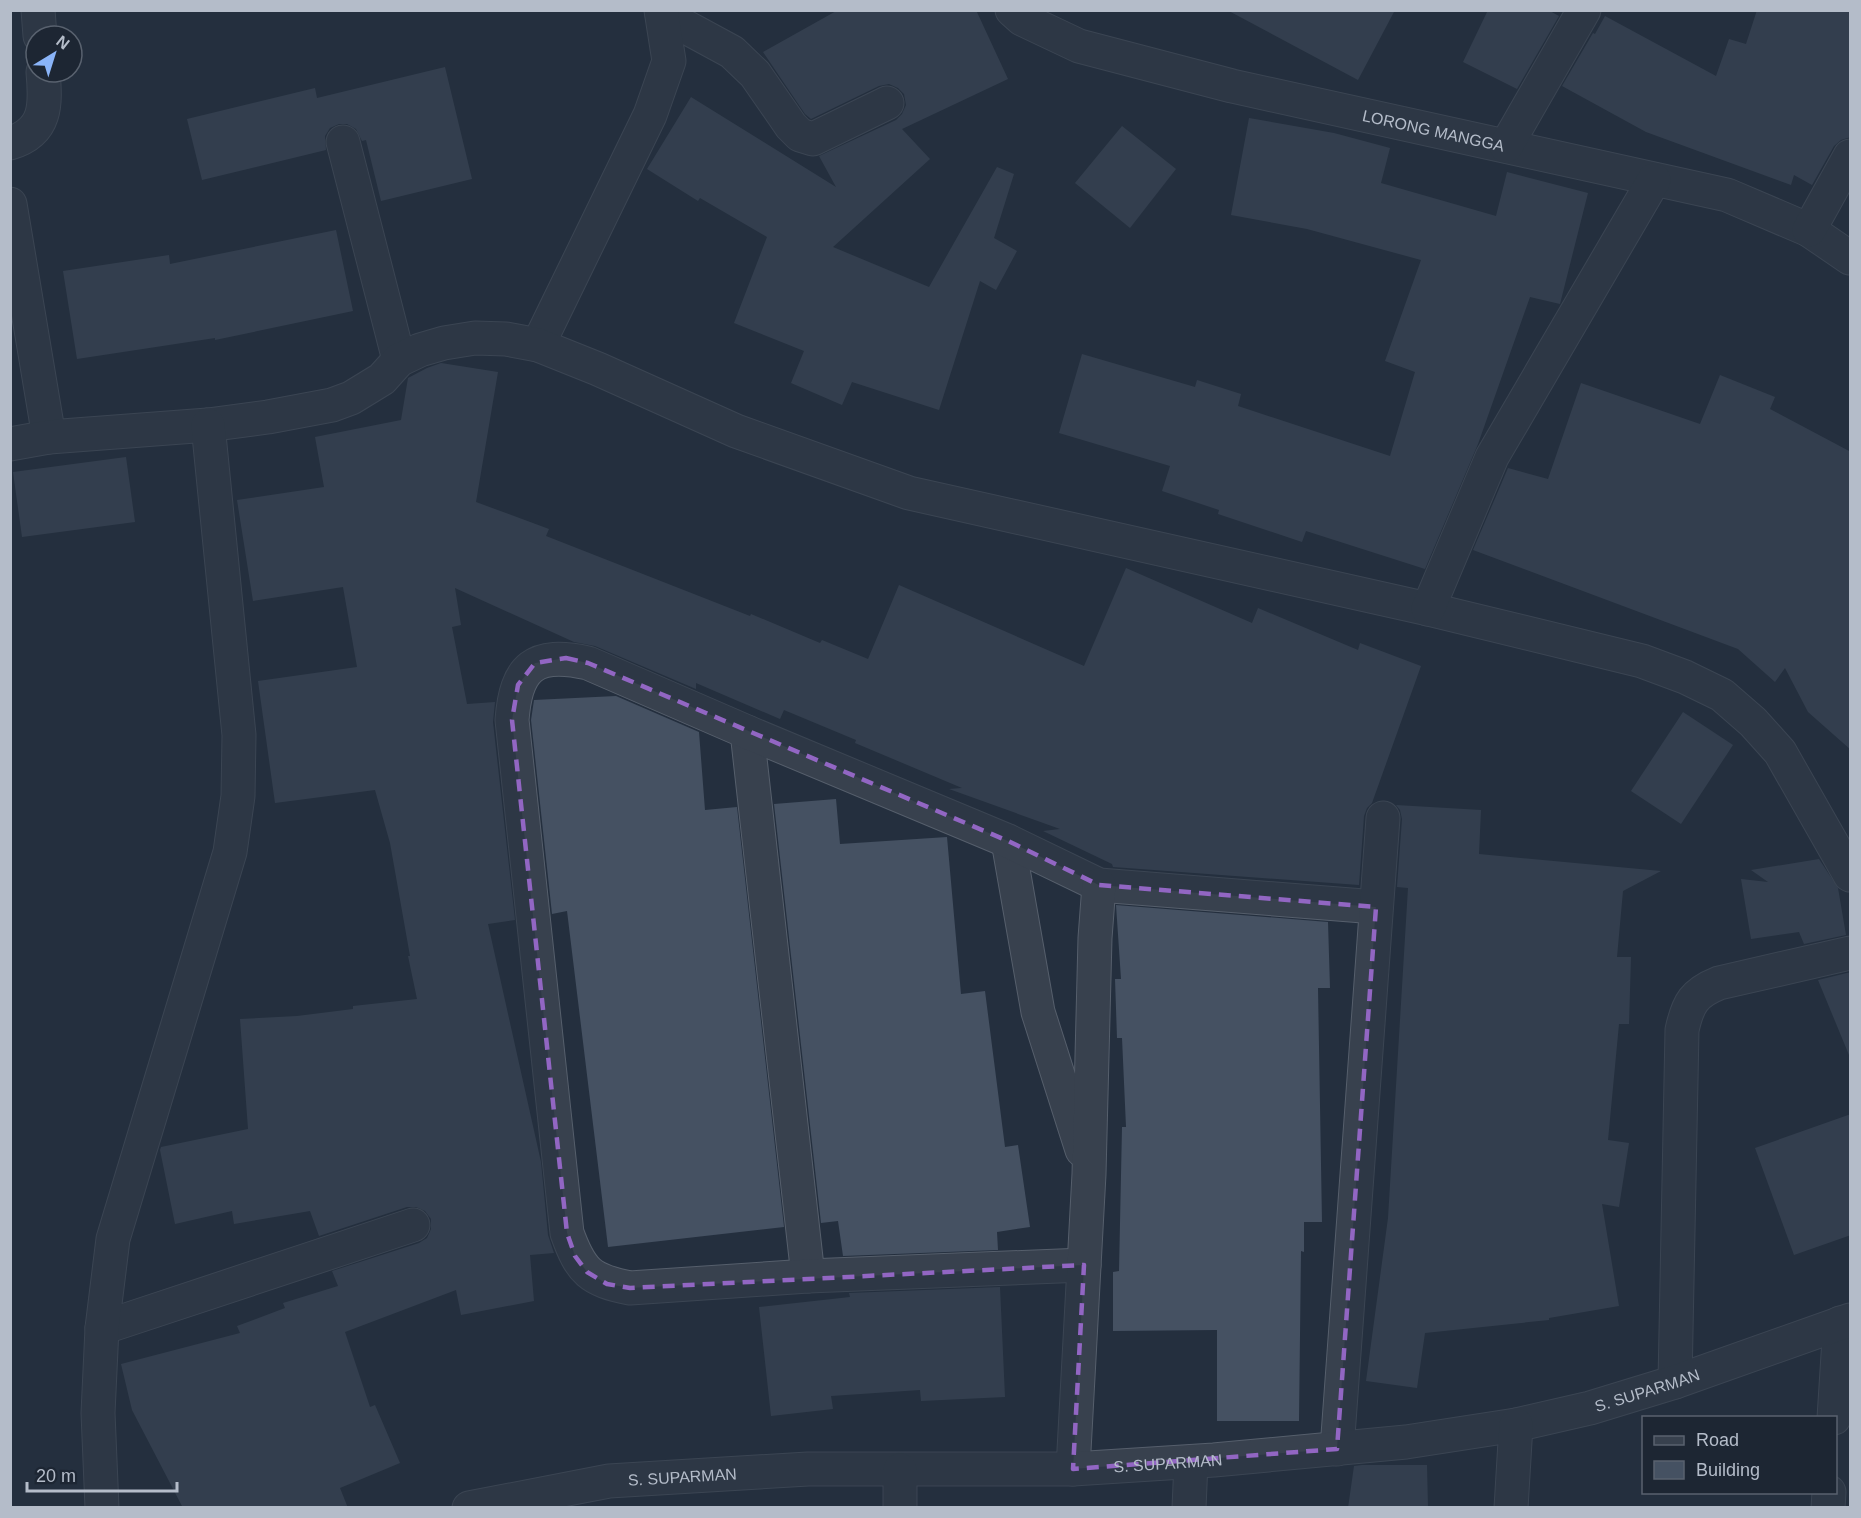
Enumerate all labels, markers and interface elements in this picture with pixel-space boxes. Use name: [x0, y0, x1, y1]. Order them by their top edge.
north arrow: [24, 24, 84, 84]
text: N: [53, 32, 73, 53]
street label: LORONG MANGGA: [1361, 107, 1506, 155]
street label: S. SUPARMAN: [1593, 1366, 1702, 1415]
legend: [1642, 1416, 1837, 1494]
text: Road: [1696, 1430, 1739, 1450]
street label: S. SUPARMAN: [1113, 1451, 1223, 1475]
scale bar: [27, 1455, 177, 1493]
text: Building: [1696, 1460, 1760, 1480]
street label: S. SUPARMAN: [627, 1465, 737, 1489]
text: 20 m: [36, 1466, 76, 1486]

